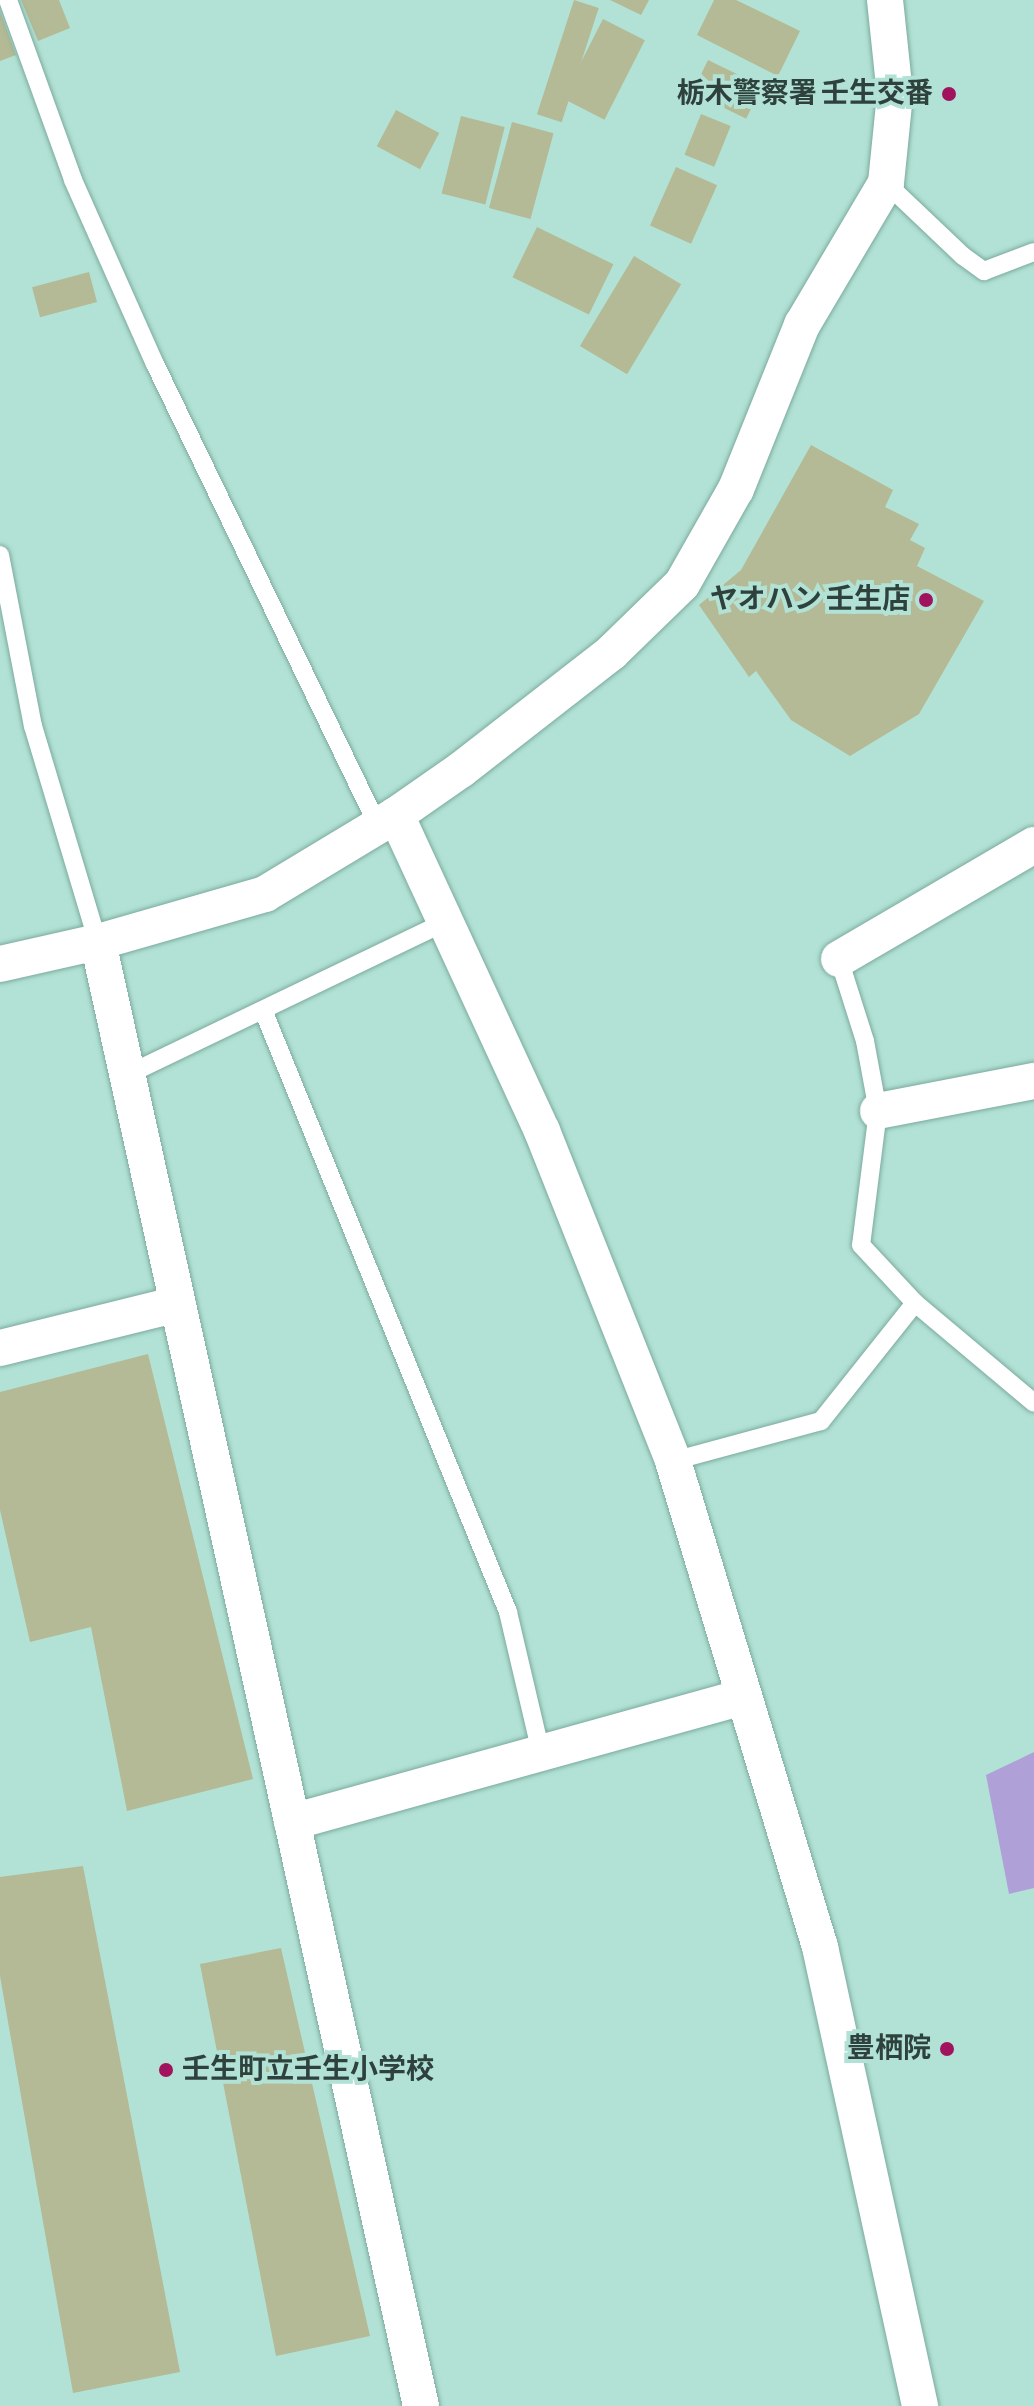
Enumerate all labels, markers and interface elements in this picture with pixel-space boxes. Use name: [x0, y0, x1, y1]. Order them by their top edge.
place label: 栃木警察署 壬生交番: [677, 77, 933, 111]
marker: 栃木警察署 壬生交番: [940, 85, 958, 103]
place label: ヤオハン 壬生店: [710, 583, 910, 617]
marker: ヤオハン 壬生店: [917, 591, 935, 609]
place label: 豊栖院: [847, 2032, 931, 2066]
marker: 豊栖院: [938, 2040, 956, 2058]
place label: 壬生町立壬生小学校: [182, 2053, 434, 2087]
marker: 壬生町立壬生小学校: [157, 2061, 175, 2079]

